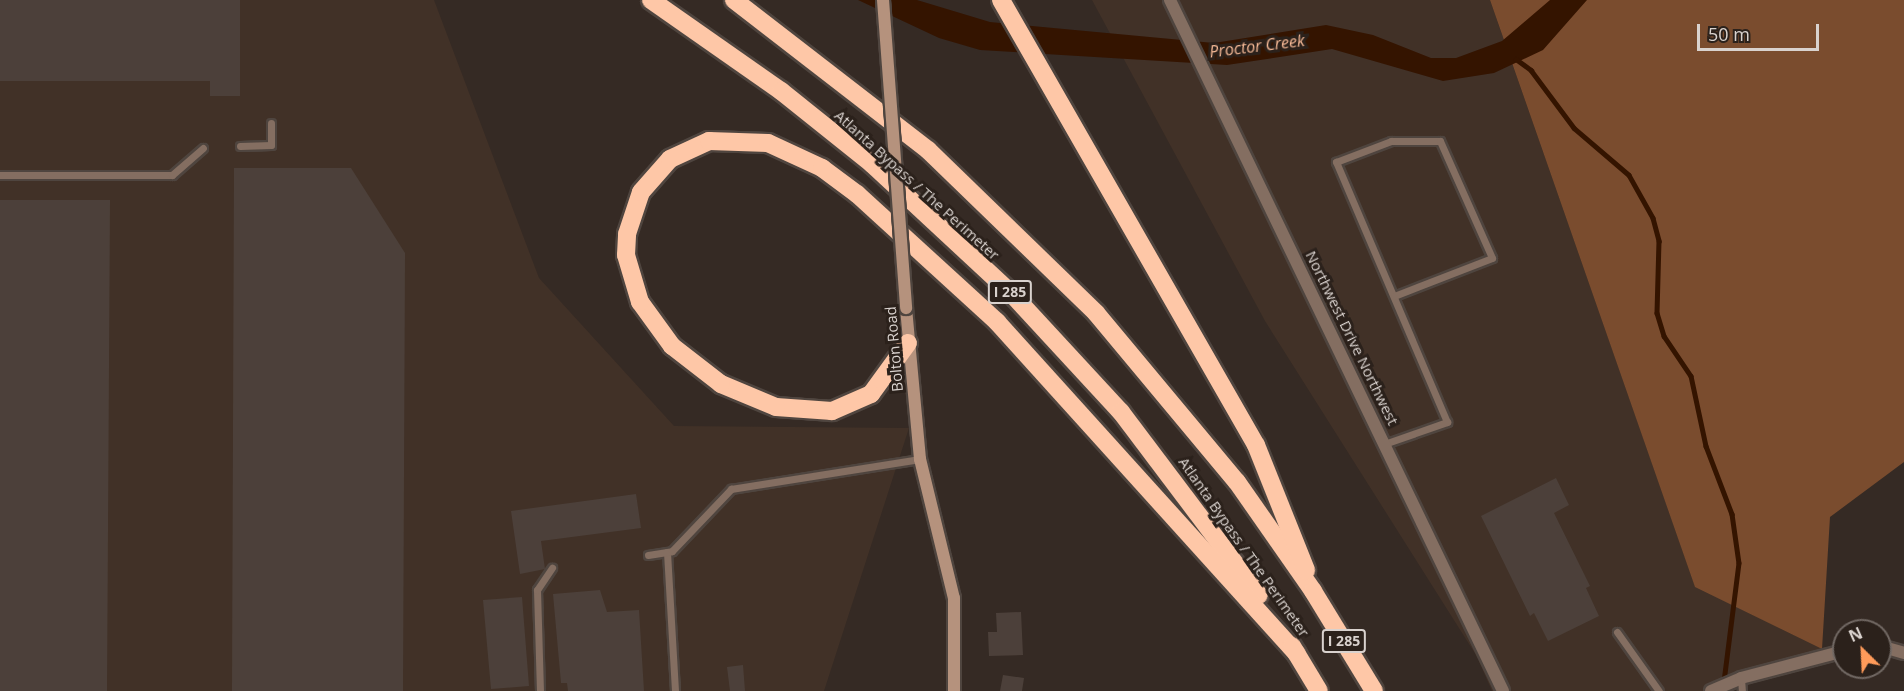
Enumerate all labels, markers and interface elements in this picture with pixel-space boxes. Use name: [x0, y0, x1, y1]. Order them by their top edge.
scale bar: [1700, 12, 1822, 50]
text: 50 m: [1708, 22, 1750, 46]
water label: Proctor Creek: [1208, 31, 1306, 61]
street label: Atlanta Bypass / The Perimeter: [831, 106, 1003, 264]
street label: Northwest Drive Northwest: [1302, 248, 1402, 428]
road number: I 285: [988, 281, 1032, 303]
street label: Bolton Road: [881, 305, 907, 393]
street label: Atlanta Bypass / The Perimeter: [1175, 454, 1313, 640]
north arrow: [1832, 619, 1892, 679]
text: N: [1845, 622, 1866, 647]
road number: I 285: [1322, 630, 1366, 652]

